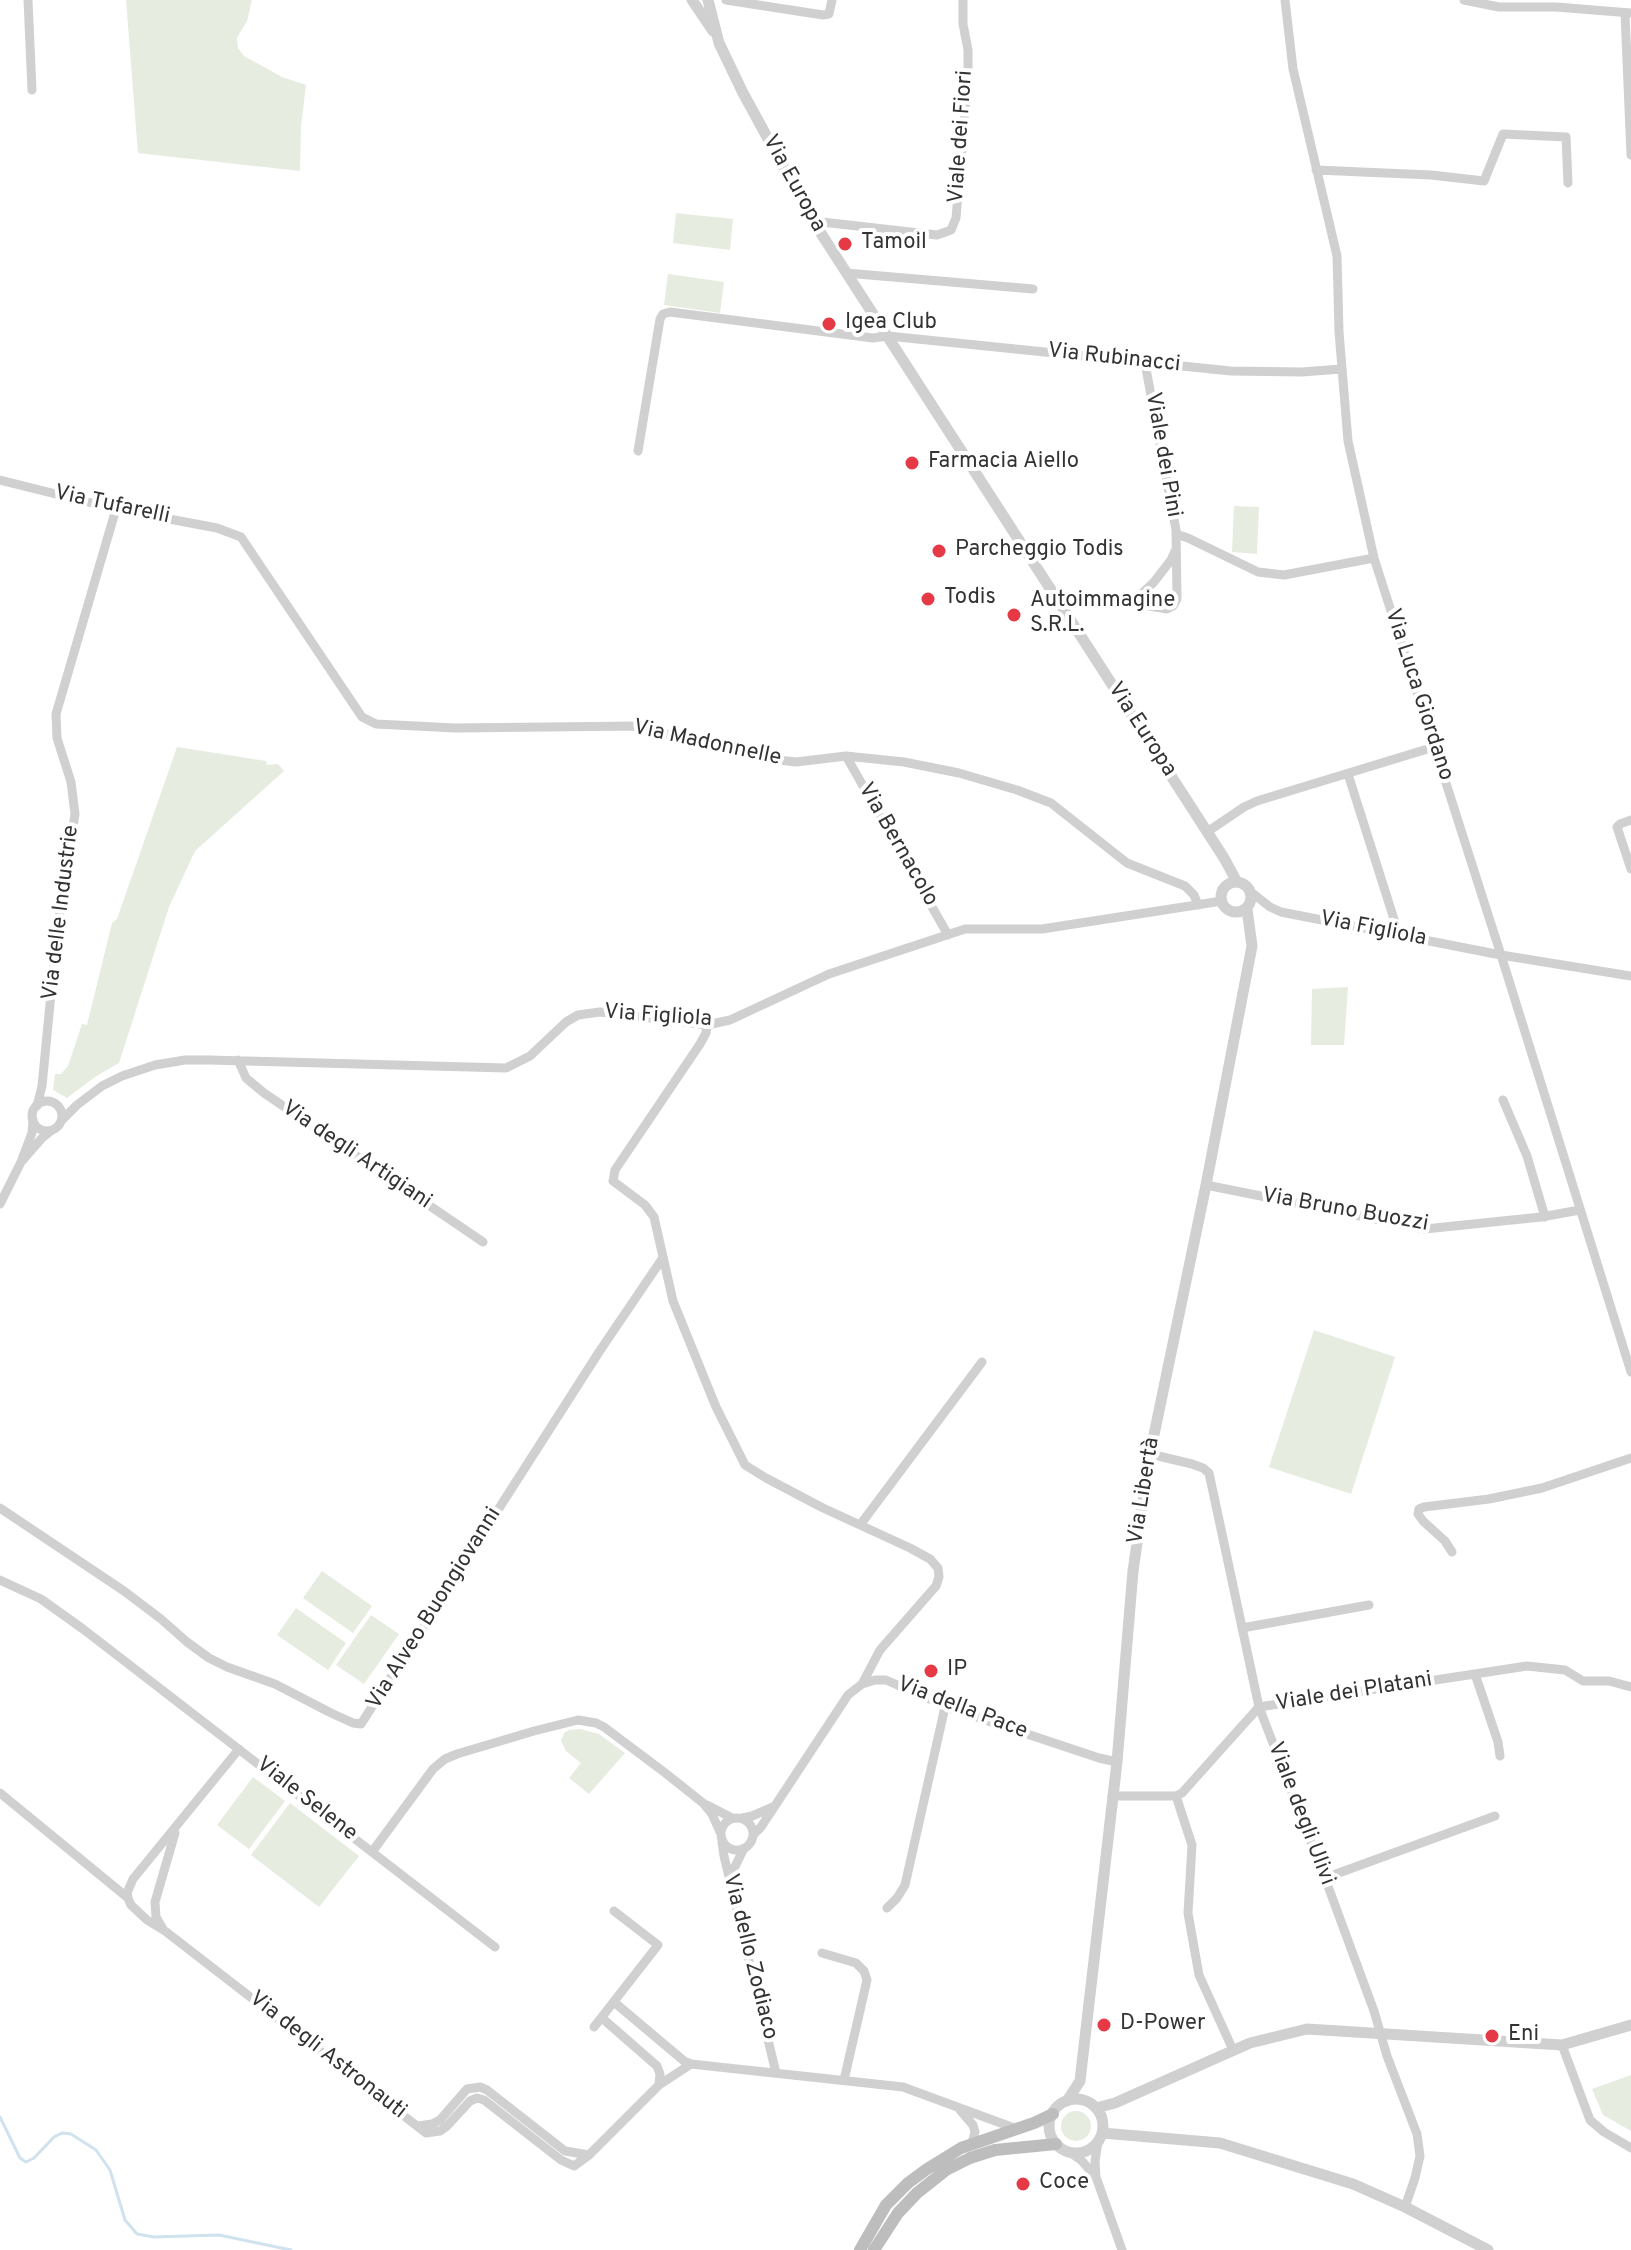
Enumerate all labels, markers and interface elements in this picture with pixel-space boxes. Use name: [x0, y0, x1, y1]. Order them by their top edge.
street label: Viale dei Fiori: [944, 70, 980, 204]
street label: Via Europa: [756, 131, 830, 237]
place label: Tamoil: [861, 231, 927, 257]
marker: Tamoil: [836, 235, 854, 253]
place label: Igea Club: [845, 311, 937, 337]
marker: Igea Club: [820, 315, 838, 333]
street label: Via Rubinacci: [1046, 339, 1182, 379]
street label: Viale dei Pini: [1138, 390, 1186, 520]
place label: Farmacia Aiello: [928, 450, 1079, 476]
marker: Farmacia Aiello: [903, 454, 921, 472]
street label: Via Tufarelli: [52, 481, 172, 531]
place label: Parcheggio Todis: [955, 538, 1124, 564]
marker: Parcheggio Todis: [930, 542, 948, 560]
place label: Todis: [944, 586, 996, 612]
place label: Autoimmagine S.R.L.: [1030, 589, 1175, 640]
marker: Todis: [919, 590, 937, 608]
marker: Autoimmagine S.R.L.: [1005, 606, 1023, 624]
street label: Via Luca Giordano: [1378, 606, 1458, 784]
street label: Via Europa: [1101, 678, 1181, 782]
street label: Via Madonnelle: [631, 715, 783, 773]
street label: Via Bernacolo: [851, 779, 943, 911]
street label: Via delle Industrie: [38, 824, 86, 1002]
street label: Via Figliola: [1317, 907, 1429, 953]
street label: Via Figliola: [603, 1000, 713, 1034]
street label: Via degli Artigiani: [276, 1096, 436, 1216]
street label: Via Bruno Buozzi: [1260, 1183, 1430, 1239]
street label: Via Libertà: [1124, 1436, 1166, 1546]
street label: Via Alveo Buongiovanni: [362, 1503, 508, 1715]
place label: IP: [947, 1658, 967, 1684]
marker: IP: [922, 1662, 940, 1680]
street label: Viale dei Platani: [1274, 1668, 1434, 1718]
street label: Via della Pace: [893, 1672, 1031, 1746]
street label: Viale degli Ulivi: [1261, 1739, 1339, 1889]
street label: Viale Selene: [250, 1752, 362, 1848]
street label: Via dello Zodiaco: [716, 1872, 782, 2042]
street label: Via degli Astronauti: [243, 1986, 411, 2126]
place label: D-Power: [1120, 2012, 1206, 2038]
marker: D-Power: [1095, 2016, 1113, 2034]
place label: Eni: [1508, 2023, 1539, 2049]
marker: Eni: [1483, 2027, 1501, 2045]
place label: Coce: [1039, 2171, 1089, 2197]
marker: Coce: [1014, 2175, 1032, 2193]

